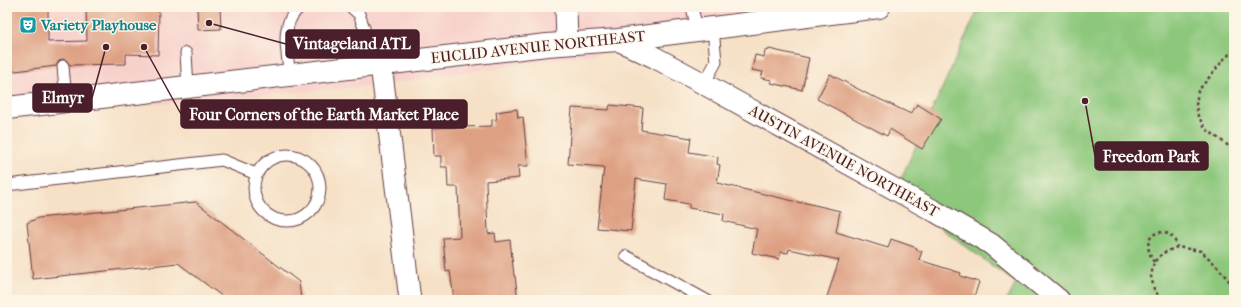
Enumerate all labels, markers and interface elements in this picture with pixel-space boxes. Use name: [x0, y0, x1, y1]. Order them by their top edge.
theatre icon: Variety Playhouse: [18, 15, 38, 35]
place label: Variety Playhouse: [40, 16, 157, 34]
street label: EUCLID AVENUE NORTHEAST: [430, 27, 647, 67]
callout: Vintageland ATL: [286, 30, 419, 58]
text: Vintageland ATL: [292, 34, 411, 54]
callout: Elmyr: [33, 84, 92, 112]
text: Elmyr: [42, 88, 85, 108]
callout: Four Corners of the Earth Market Place: [181, 100, 467, 128]
street label: AUSTIN AVENUE NORTHEAST: [745, 101, 943, 221]
text: Four Corners of the Earth Market Place: [188, 105, 459, 124]
callout: Freedom Park: [1095, 142, 1208, 170]
text: Freedom Park: [1102, 147, 1200, 166]

